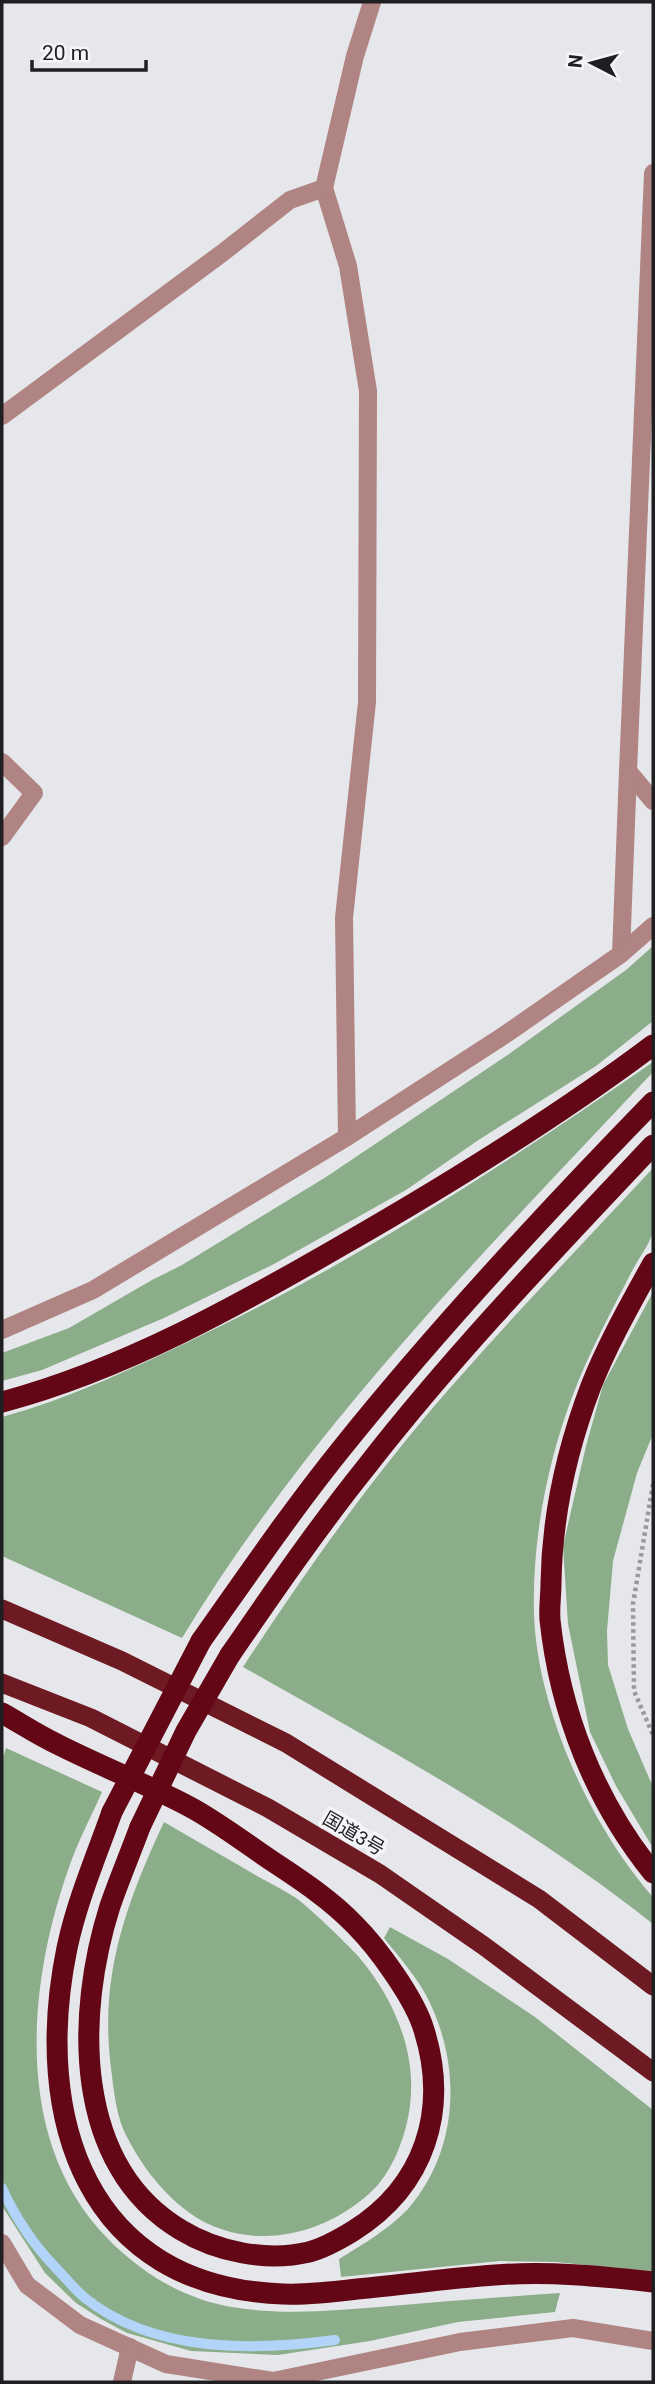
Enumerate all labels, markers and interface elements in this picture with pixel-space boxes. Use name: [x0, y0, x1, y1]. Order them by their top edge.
scale bar: [32, 28, 145, 72]
north arrow: [557, 28, 627, 98]
text: 20 m: [42, 41, 89, 65]
text: N: [563, 53, 588, 69]
street label: 国道3号: [319, 1807, 389, 1860]

